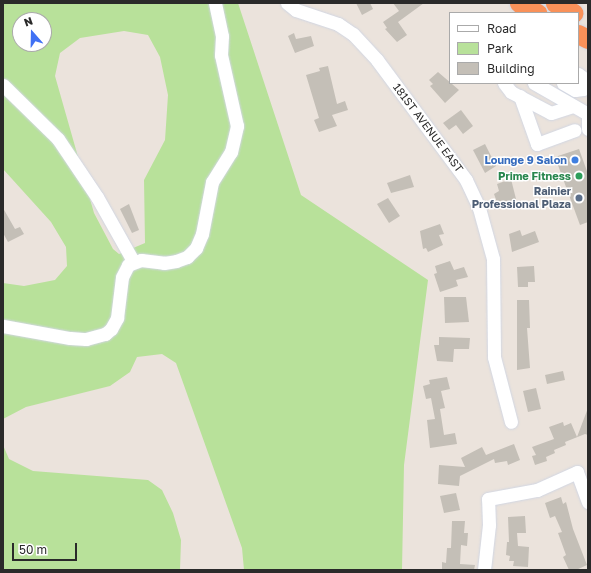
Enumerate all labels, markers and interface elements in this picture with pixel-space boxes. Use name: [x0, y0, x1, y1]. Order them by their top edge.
north arrow: [12, 12, 52, 52]
legend: [449, 12, 579, 84]
text: N: [22, 14, 34, 29]
text: Road: [487, 21, 516, 36]
text: Park: [487, 41, 513, 56]
text: Building: [487, 61, 535, 76]
street label: 181ST AVENUE EAST: [390, 81, 466, 175]
place label: Lounge 9 Salon: [485, 153, 567, 167]
marker: Lounge 9 Salon: [570, 155, 580, 165]
place label: Prime Fitness: [498, 169, 571, 183]
marker: Prime Fitness: [574, 171, 584, 181]
place label: Rainier Professional Plaza: [472, 185, 571, 211]
marker: Rainier Professional Plaza: [574, 193, 584, 203]
scale bar: [14, 535, 79, 561]
text: 50 m: [19, 542, 47, 557]

